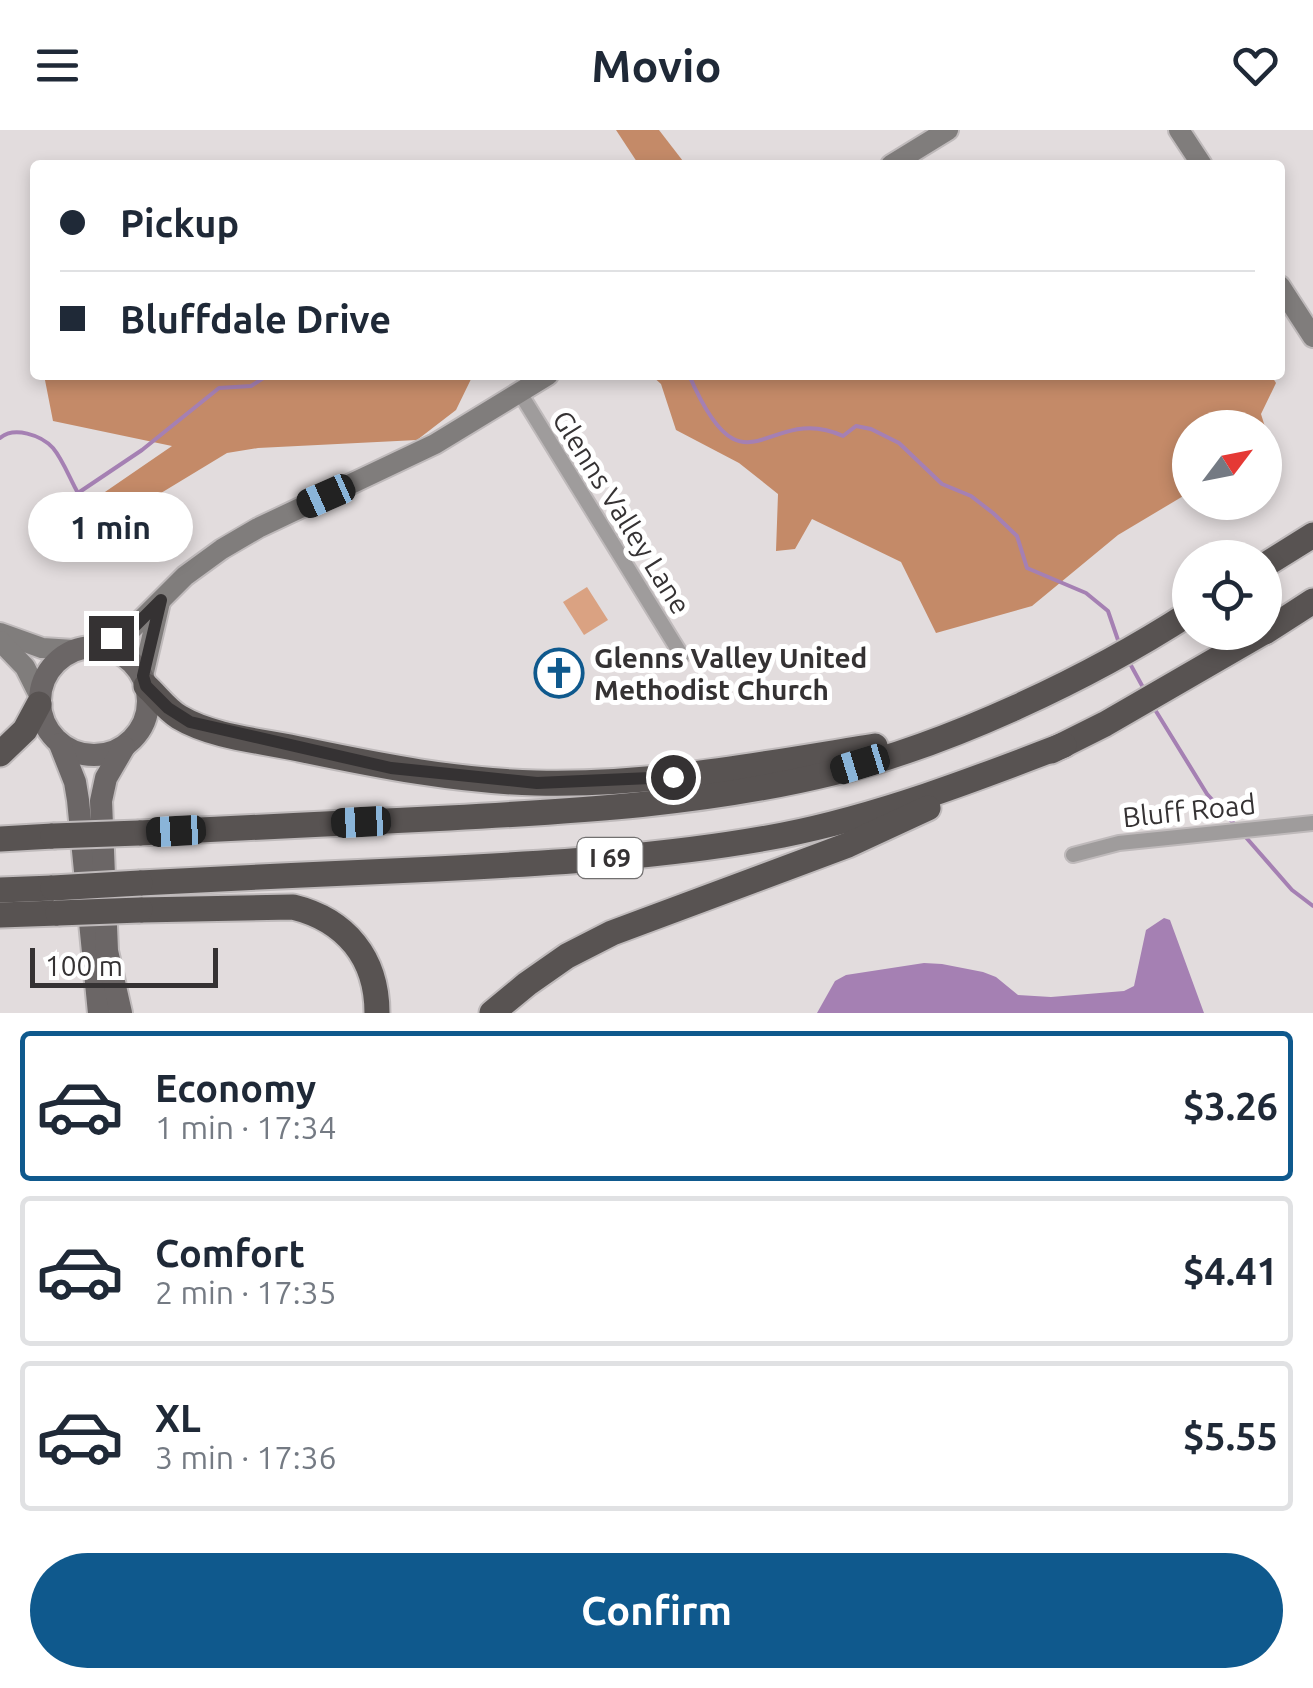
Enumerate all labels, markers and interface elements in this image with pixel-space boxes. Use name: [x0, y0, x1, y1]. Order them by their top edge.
icon: menu: [30, 38, 85, 93]
icon: heart: [1228, 38, 1283, 93]
text: Movio: [591, 40, 722, 91]
text: Pickup: [120, 202, 239, 244]
text: Bluffdale Drive: [120, 298, 391, 340]
street label: Glenns Valley Lane: [547, 405, 697, 619]
north arrow: [1172, 410, 1282, 520]
map controls: [1172, 410, 1282, 650]
car: [292, 470, 360, 522]
callout: 1 min: [28, 493, 194, 563]
text: 1 min: [70, 509, 151, 545]
button: locate: [1172, 540, 1282, 650]
route end: [89, 616, 134, 661]
place label: Glenns Valley United Methodist Church: [594, 642, 867, 705]
church icon: Glenns Valley United Methodist Church: [533, 647, 585, 699]
car: [827, 741, 893, 787]
route start: [651, 755, 696, 800]
street label: Bluff Road: [1121, 788, 1257, 832]
car: [330, 805, 392, 839]
car: [145, 814, 207, 848]
road number: I 69: [578, 838, 642, 878]
scale bar: [30, 943, 218, 988]
text: 100 m: [45, 950, 123, 981]
icon: car: [35, 1061, 125, 1151]
text: Economy: [155, 1067, 316, 1109]
text: $3.26: [1183, 1085, 1278, 1127]
text: 1 min · 17:34: [155, 1109, 337, 1145]
icon: car: [35, 1226, 125, 1316]
text: Comfort: [155, 1232, 305, 1274]
text: $4.41: [1183, 1250, 1278, 1292]
text: 2 min · 17:35: [155, 1274, 337, 1310]
icon: car: [35, 1391, 125, 1481]
text: XL: [155, 1397, 201, 1439]
text: $5.55: [1183, 1415, 1278, 1457]
text: 3 min · 17:36: [155, 1439, 337, 1475]
button: Confirm: [30, 1553, 1283, 1668]

